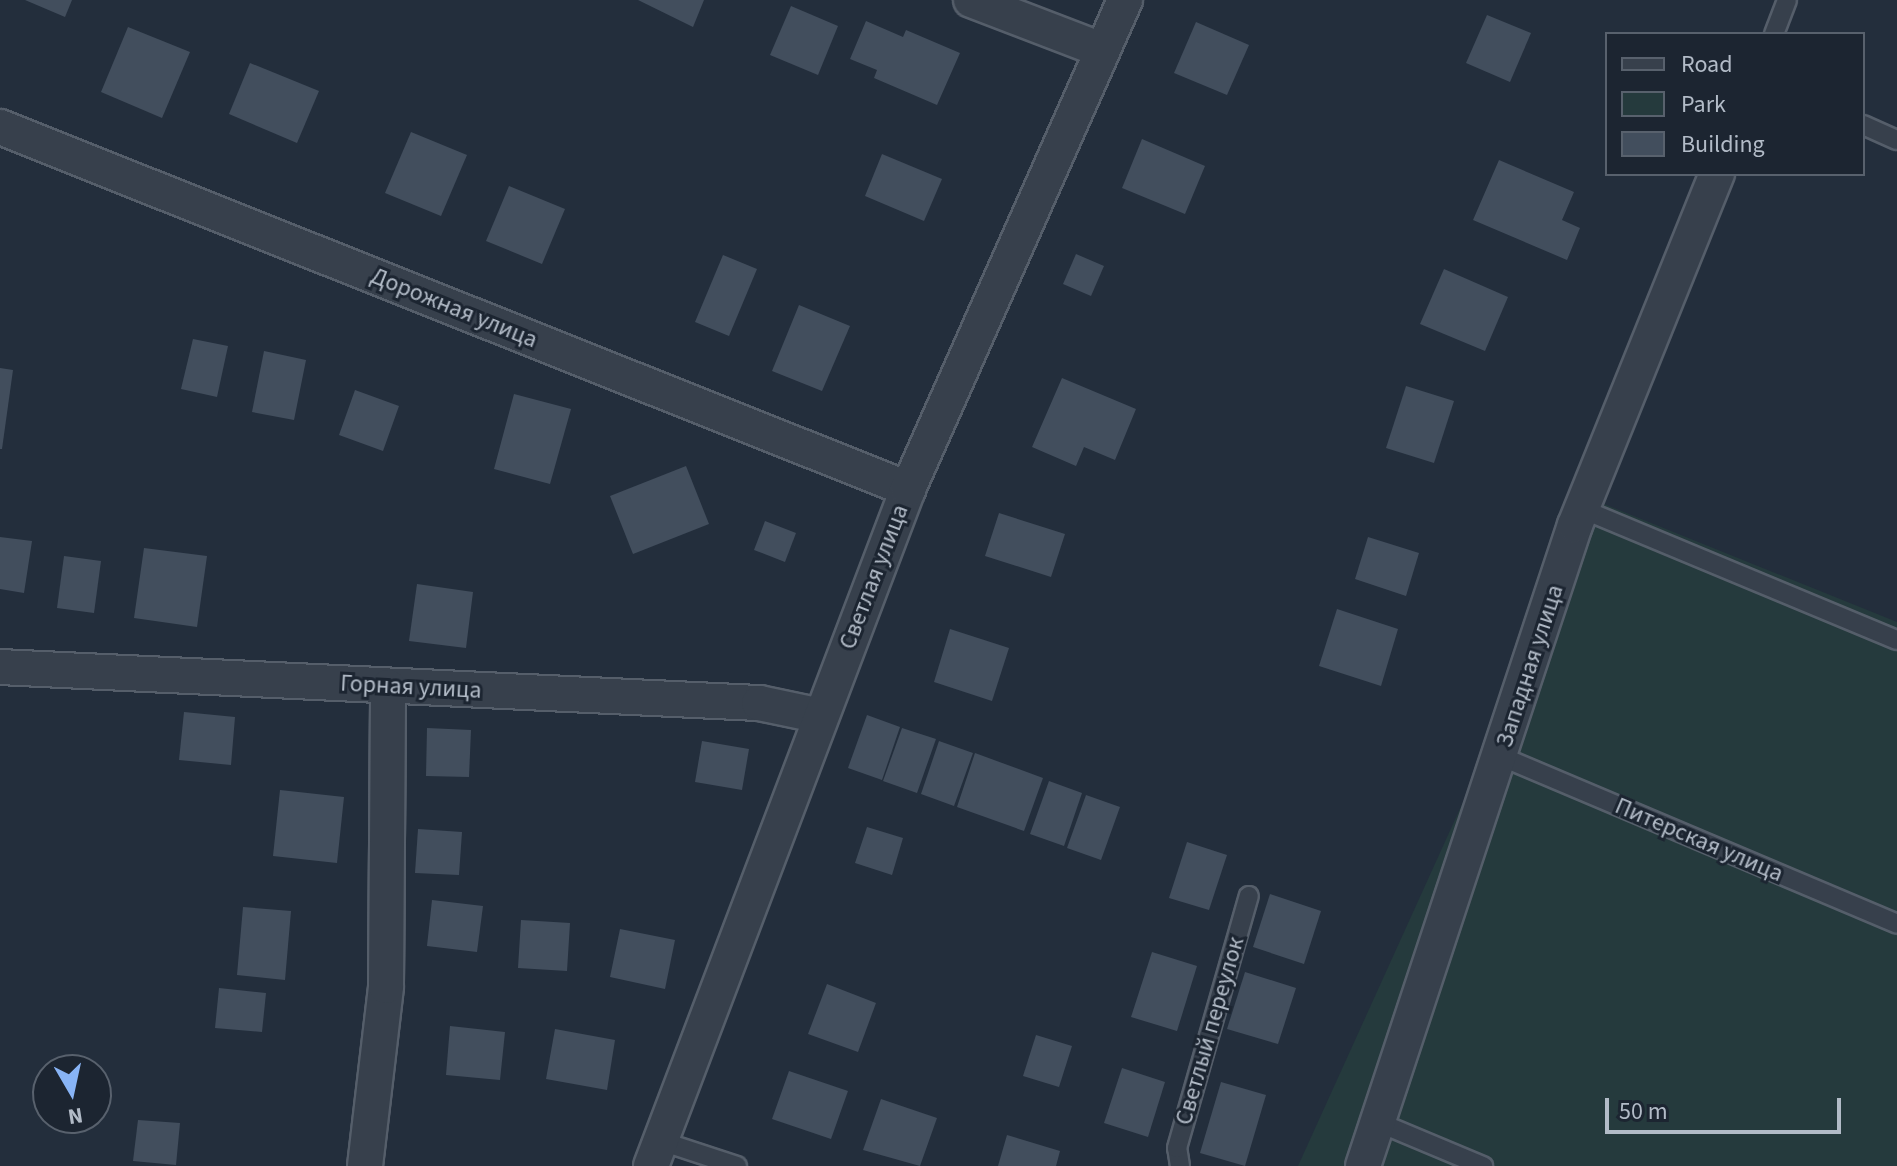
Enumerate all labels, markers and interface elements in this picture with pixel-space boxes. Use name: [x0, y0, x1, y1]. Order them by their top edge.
legend: [1605, 32, 1865, 176]
text: Road: [1681, 47, 1733, 82]
text: Park: [1681, 87, 1726, 122]
text: Building: [1681, 127, 1765, 162]
street label: Дорожная улица: [367, 261, 541, 355]
street label: Светлая улица: [833, 501, 915, 653]
street label: Западная улица: [1490, 581, 1570, 751]
street label: Горная улица: [340, 669, 482, 705]
street label: Питерская улица: [1611, 792, 1787, 888]
street label: Светлый переулок: [1169, 934, 1251, 1128]
north arrow: [32, 1054, 112, 1134]
scale bar: [1609, 1082, 1845, 1132]
text: 50 m: [1619, 1094, 1668, 1129]
text: N: [66, 1099, 85, 1133]

